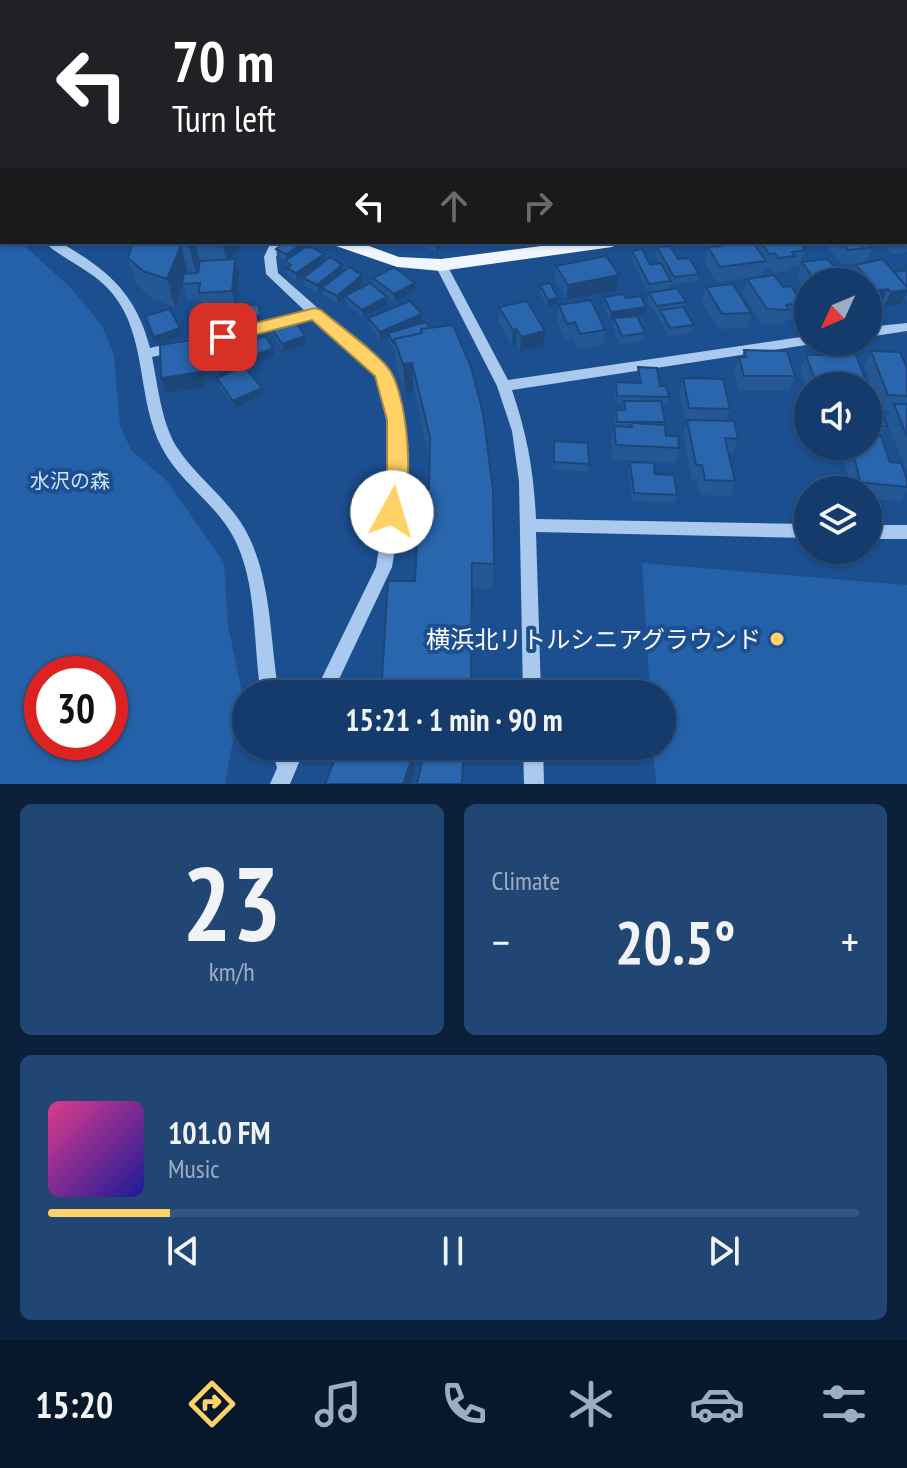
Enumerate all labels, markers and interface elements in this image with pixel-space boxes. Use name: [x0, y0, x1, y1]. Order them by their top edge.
text: 70 m: [172, 25, 274, 97]
icon: left: [40, 32, 144, 136]
text: Turn left: [172, 95, 276, 142]
icon: left: [348, 184, 392, 228]
icon: ahead: [432, 184, 476, 228]
icon: right: [516, 184, 560, 228]
north arrow: [794, 268, 882, 356]
map controls: [794, 268, 882, 564]
pin: [189, 303, 257, 371]
icon: arrive: [201, 315, 245, 359]
button: sound: [794, 372, 882, 460]
park label: 水沢の森: [30, 468, 110, 494]
position arrow: [350, 470, 434, 554]
button: layers: [794, 476, 882, 564]
place label: 横浜北リトルシニアグラウンド: [426, 624, 761, 655]
marker: 横浜北リトルシニアグラウンド: [768, 630, 786, 648]
speed limit sign: 30: [24, 656, 128, 760]
text: 15:21 · 1 min · 90 m: [345, 700, 563, 739]
text: 23: [182, 835, 281, 970]
text: Climate: [492, 864, 560, 897]
text: 20.5°: [615, 903, 736, 981]
text: −: [492, 913, 510, 970]
text: +: [841, 913, 859, 970]
text: km/h: [209, 955, 255, 988]
text: 101.0 FM: [168, 1113, 270, 1152]
text: Music: [168, 1152, 220, 1185]
icon: previous: [161, 1229, 205, 1273]
icon: pause: [431, 1229, 475, 1273]
icon: next: [702, 1229, 746, 1273]
icon: directions: [184, 1376, 240, 1432]
icon: music: [310, 1376, 366, 1432]
icon: phone: [436, 1376, 492, 1432]
icon: climate: [563, 1376, 619, 1432]
icon: car: [689, 1376, 745, 1432]
icon: filters: [816, 1376, 872, 1432]
text: 15:20: [35, 1381, 113, 1428]

